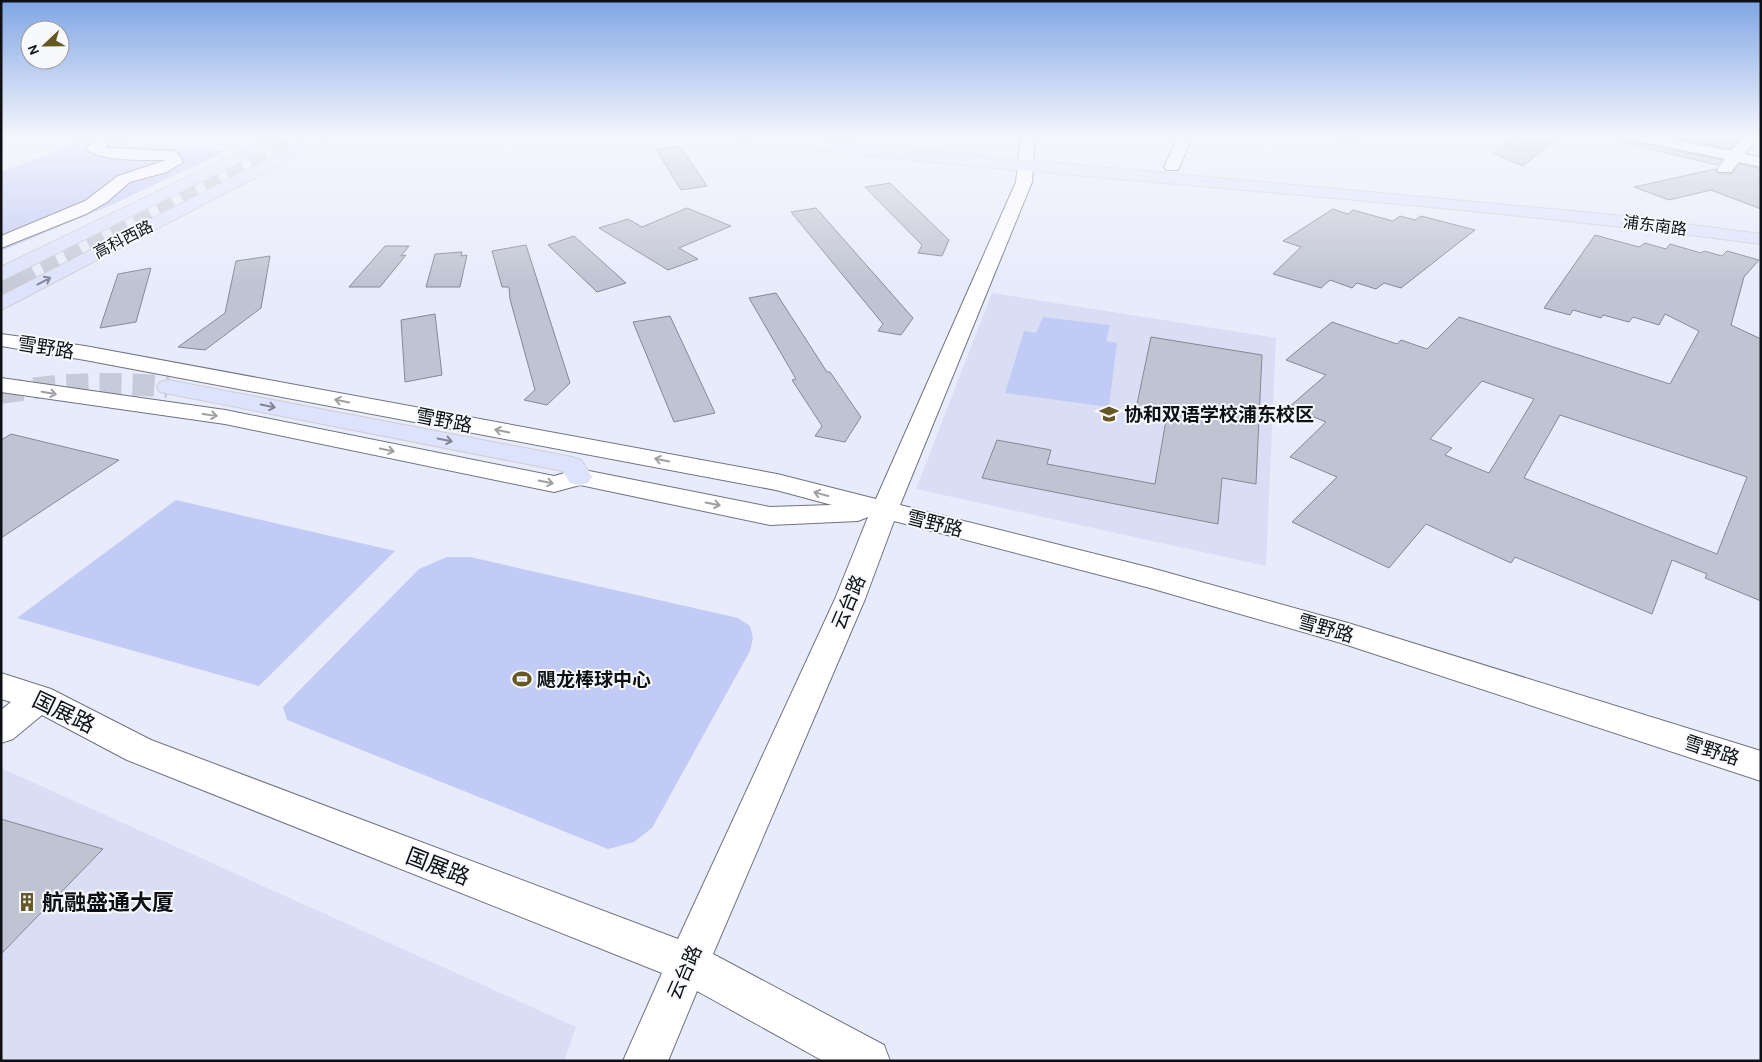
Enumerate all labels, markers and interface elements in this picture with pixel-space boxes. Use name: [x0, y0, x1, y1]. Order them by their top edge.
north arrow: [20, 20, 70, 70]
text: N: [24, 42, 43, 58]
street label: 浦东南路: [1622, 212, 1688, 239]
street label: 高科西路: [90, 216, 156, 262]
one-way arrow: [36, 276, 51, 285]
street label: 雪野路: [16, 333, 76, 363]
one-way arrow: [41, 388, 57, 398]
one-way arrow: [335, 395, 351, 405]
one-way arrow: [259, 402, 275, 411]
school or university icon: 协和双语学校浦东校区: [1098, 403, 1120, 425]
place label: 协和双语学校浦东校区: [1124, 404, 1314, 426]
street label: 雪野路: [414, 405, 474, 437]
one-way arrow: [202, 410, 218, 420]
one-way arrow: [494, 425, 510, 435]
one-way arrow: [436, 436, 452, 446]
one-way arrow: [378, 445, 394, 455]
one-way arrow: [654, 455, 670, 465]
one-way arrow: [538, 478, 554, 487]
one-way arrow: [813, 488, 829, 498]
one-way arrow: [704, 500, 720, 509]
street label: 雪野路: [904, 506, 965, 542]
street label: 云台路: [828, 572, 870, 633]
street label: 雪野路: [1295, 611, 1356, 647]
sports icon: 飓龙棒球中心: [511, 668, 533, 690]
place label: 飓龙棒球中心: [537, 669, 651, 691]
street label: 国展路: [28, 687, 99, 739]
street label: 雪野路: [1681, 732, 1742, 770]
street label: 国展路: [402, 843, 473, 891]
place label: 航融盛通大厦: [42, 890, 174, 916]
building icon: 航融盛通大厦: [16, 891, 38, 913]
street label: 云台路: [663, 942, 707, 1003]

